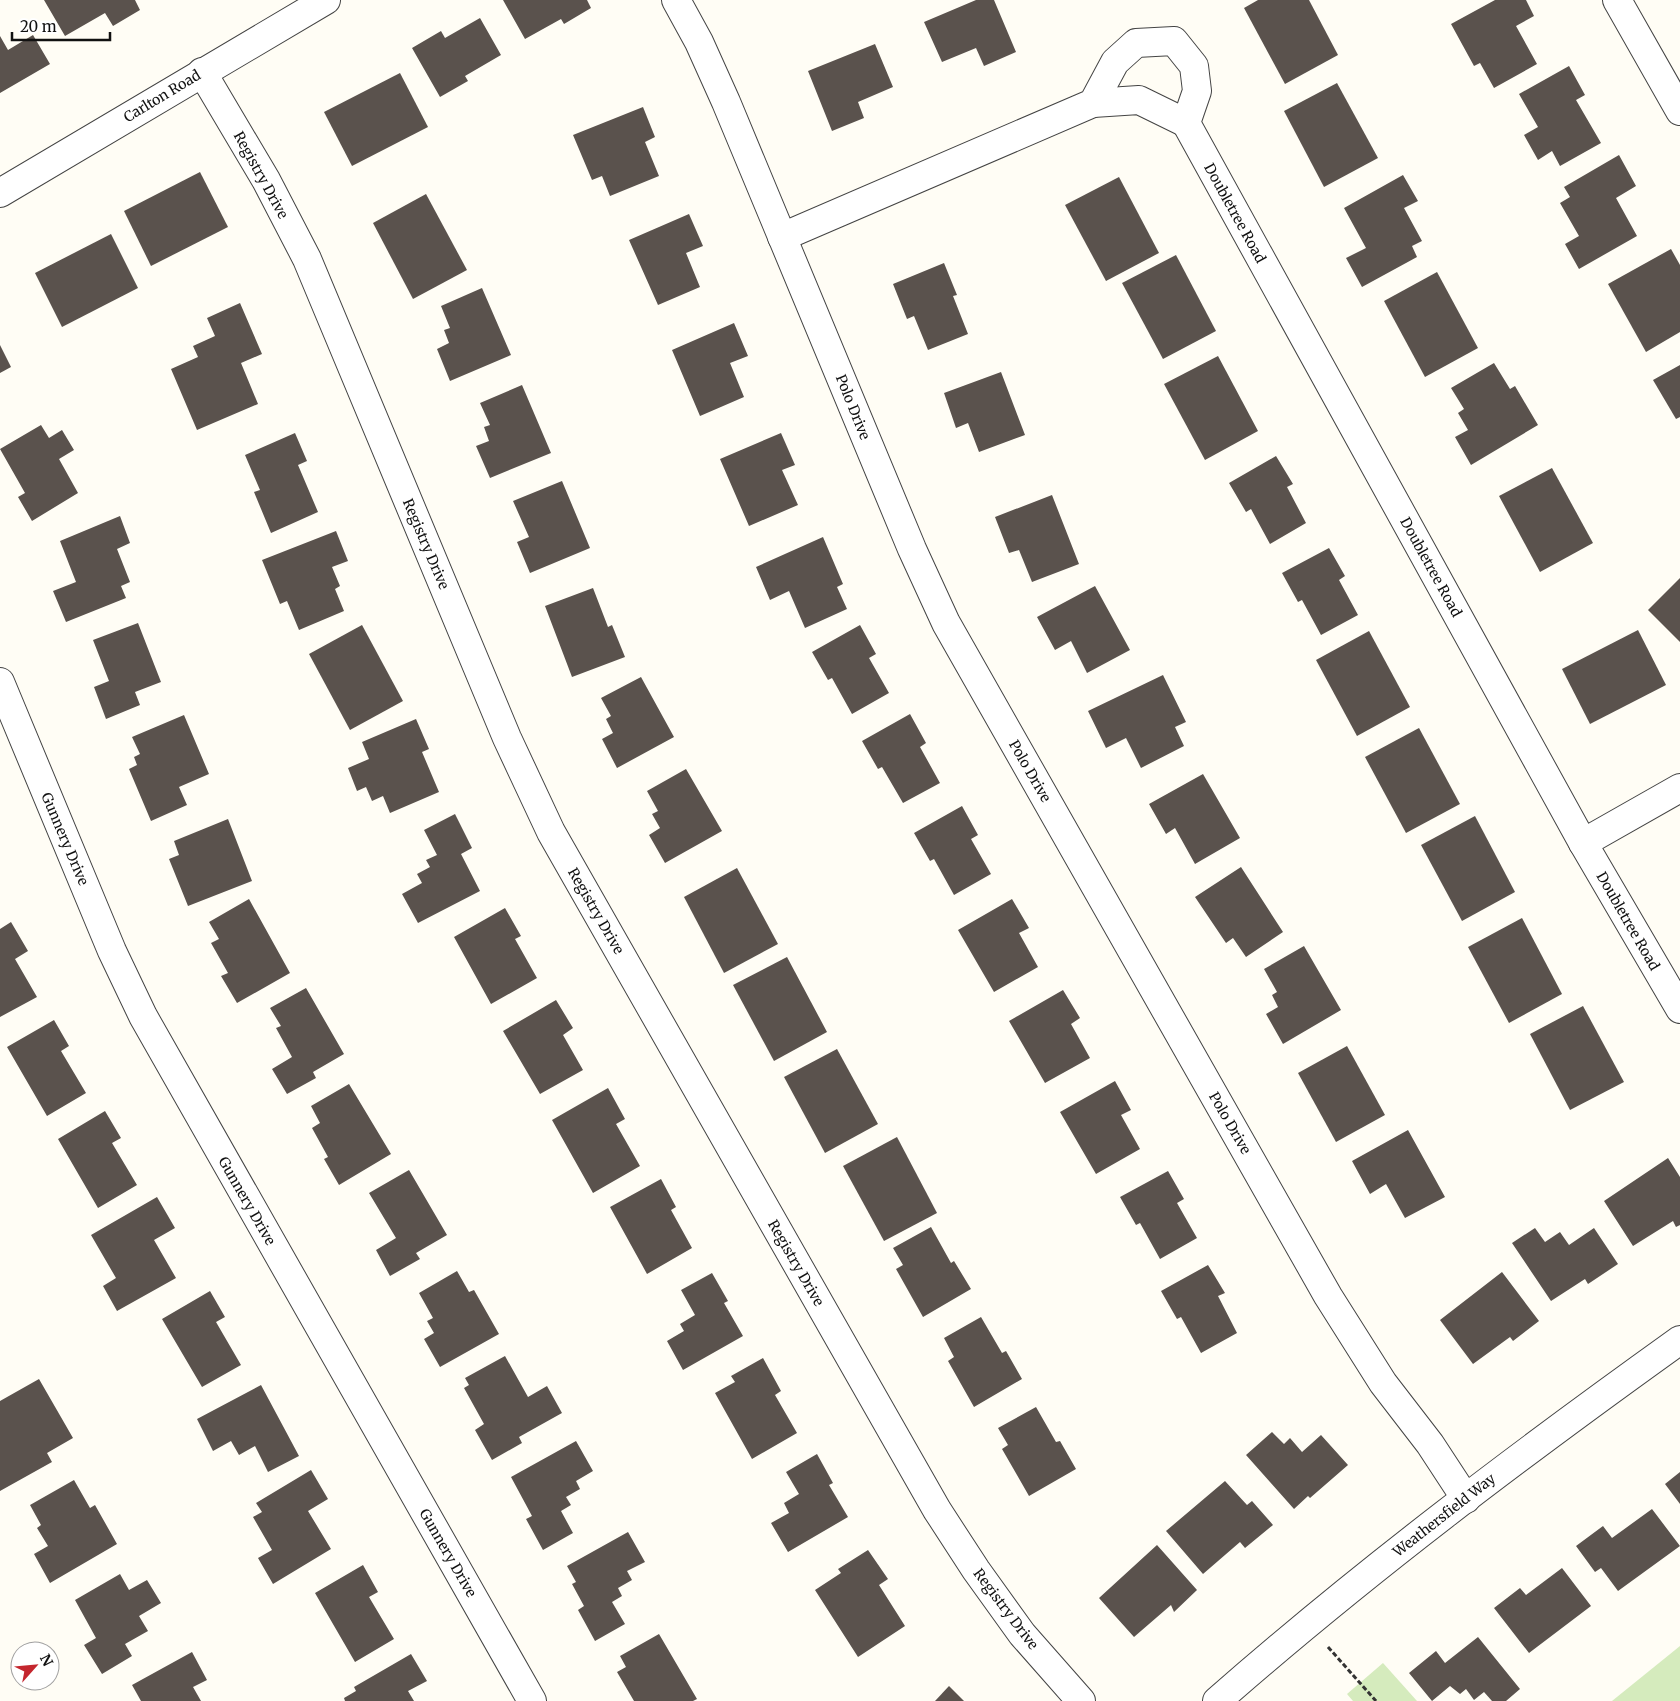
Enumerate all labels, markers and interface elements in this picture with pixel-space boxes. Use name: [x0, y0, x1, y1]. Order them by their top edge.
scale bar: [12, 10, 110, 42]
text: 20 m: [20, 17, 57, 36]
street label: Carlton Road: [120, 66, 204, 126]
street label: Registry Drive: [230, 128, 292, 222]
street label: Doubletree Road: [1200, 160, 1270, 266]
street label: Polo Drive: [832, 372, 874, 442]
street label: Registry Drive: [399, 496, 453, 592]
street label: Doubletree Road: [1396, 514, 1466, 620]
street label: Polo Drive: [1005, 737, 1055, 805]
street label: Gunnery Drive: [37, 790, 93, 888]
street label: Registry Drive: [564, 865, 628, 957]
street label: Doubletree Road: [1592, 868, 1664, 974]
street label: Polo Drive: [1205, 1089, 1255, 1157]
street label: Gunnery Drive: [214, 1154, 280, 1248]
street label: Registry Drive: [764, 1217, 828, 1309]
street label: Weathersfield Way: [1388, 1469, 1499, 1561]
street label: Gunnery Drive: [415, 1506, 481, 1600]
street label: Registry Drive: [970, 1565, 1042, 1653]
north arrow: [10, 1641, 60, 1691]
text: N: [36, 1651, 57, 1669]

